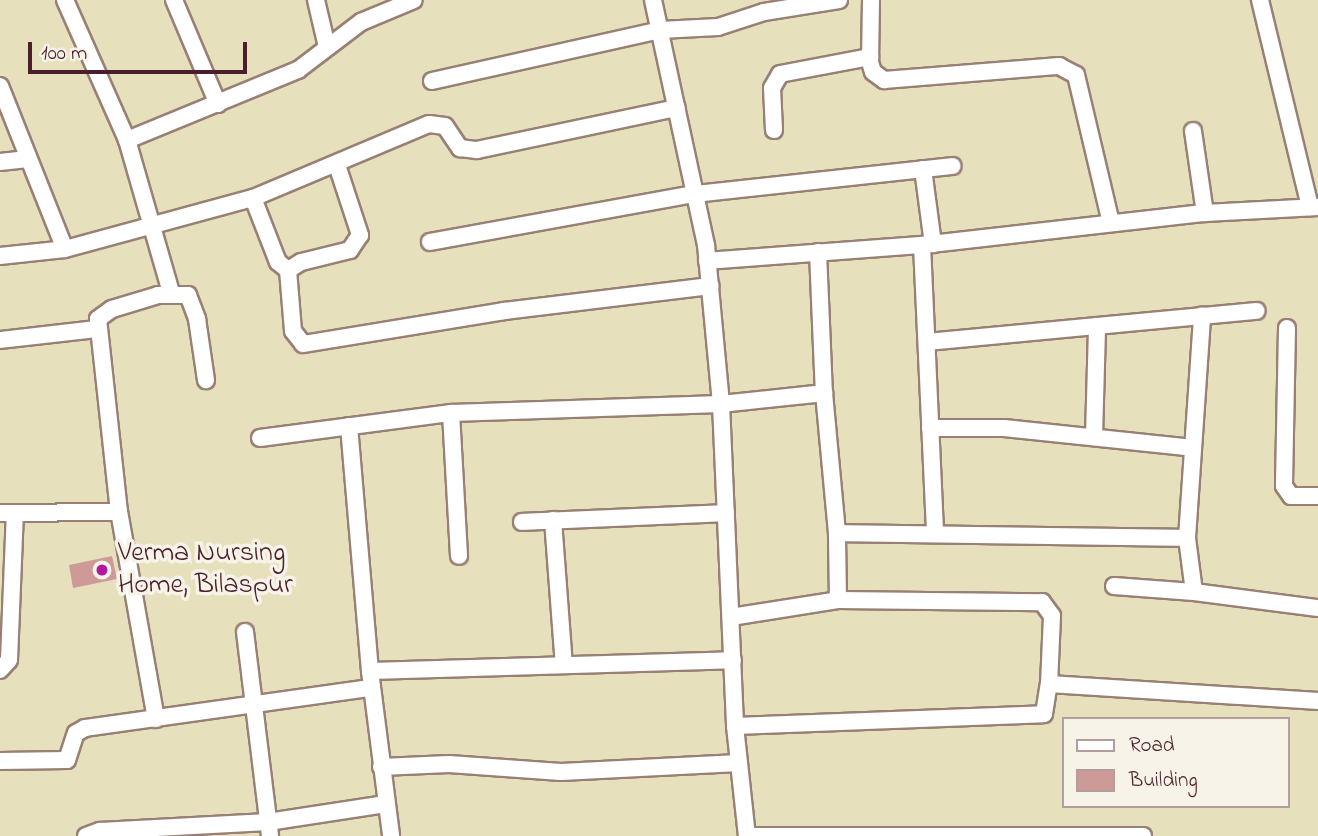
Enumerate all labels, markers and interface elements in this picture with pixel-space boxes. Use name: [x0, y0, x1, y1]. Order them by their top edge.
scale bar: [32, 28, 250, 72]
text: 100 m: [41, 39, 87, 69]
place label: Verma Nursing Home, Bilaspur: [118, 537, 293, 603]
marker: Verma Nursing Home, Bilaspur: [92, 560, 112, 580]
legend: [1062, 717, 1290, 808]
text: Road: [1129, 731, 1175, 761]
text: Building: [1129, 766, 1198, 796]

